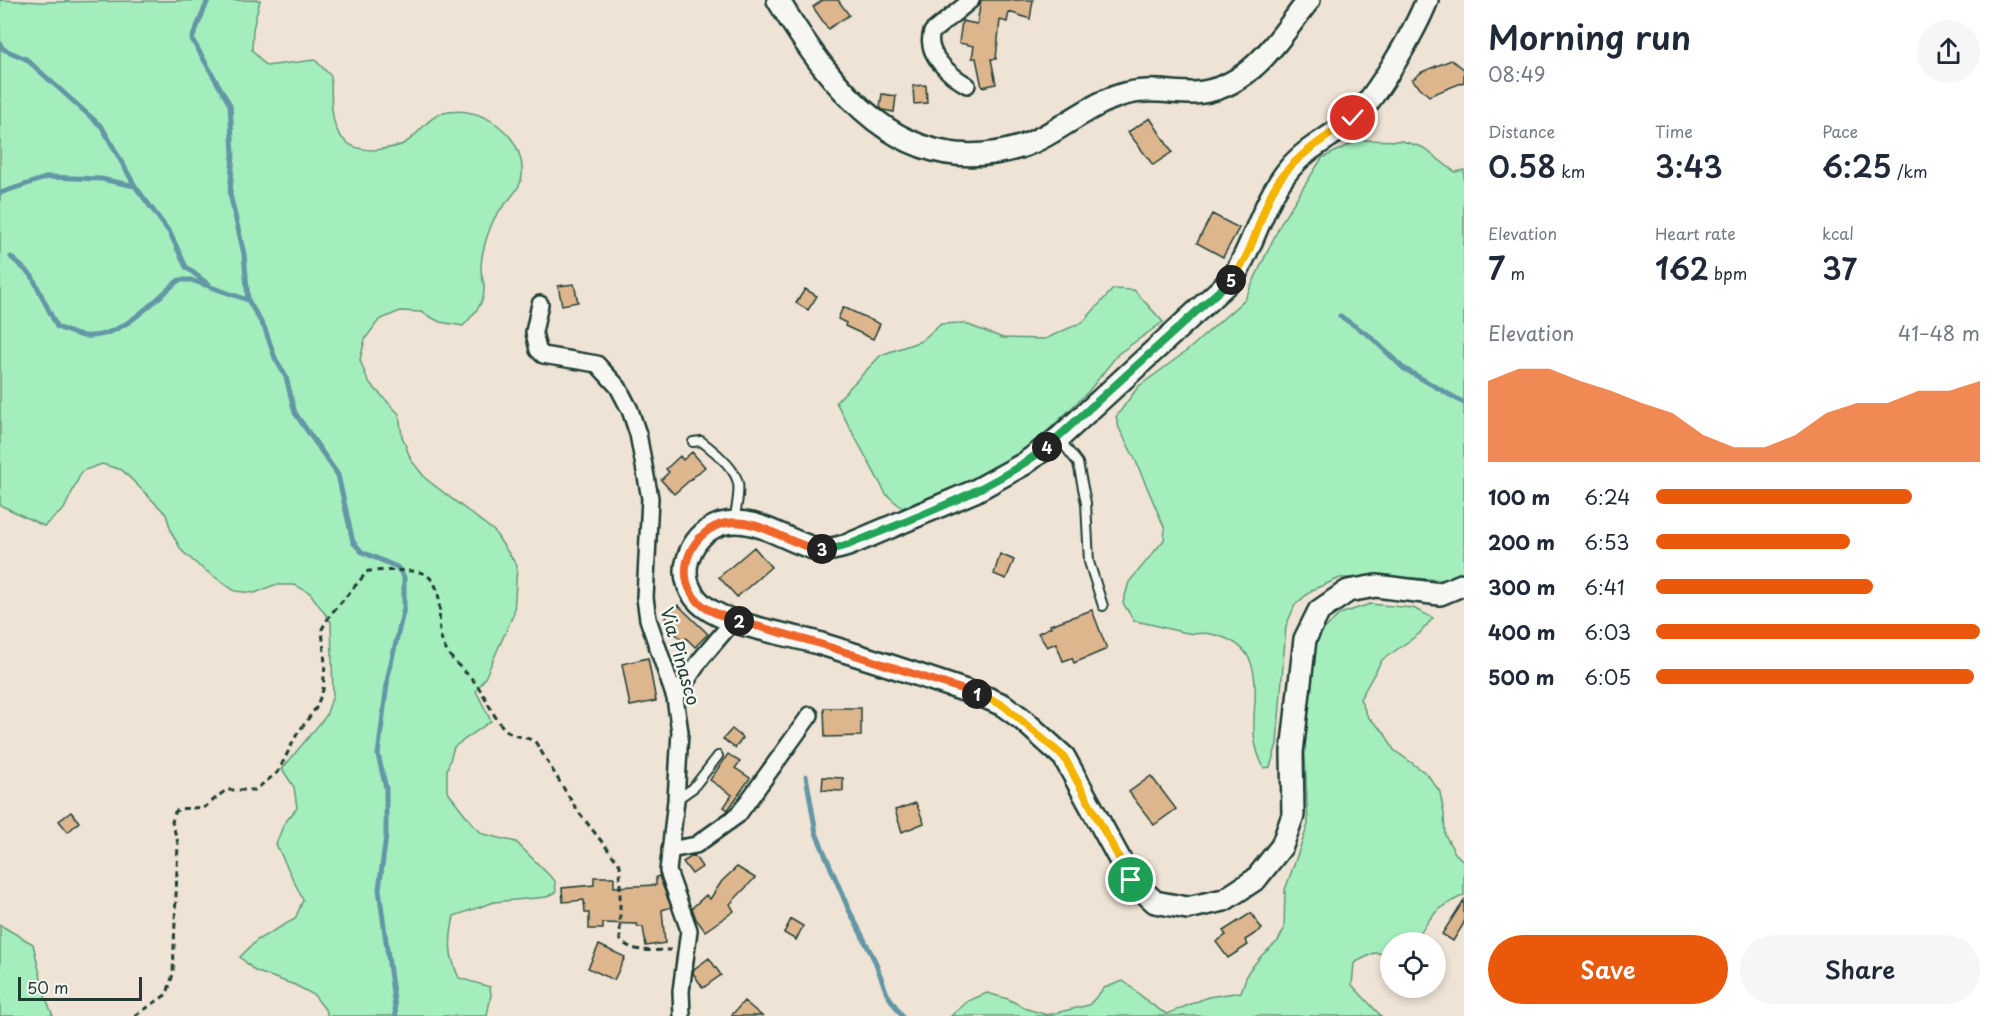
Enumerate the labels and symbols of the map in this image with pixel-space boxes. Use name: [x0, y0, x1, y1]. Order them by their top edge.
pin: [1327, 92, 1378, 143]
pin: 5: [1216, 265, 1246, 295]
pin: 4: [1032, 432, 1062, 462]
pin: 3: [807, 534, 837, 564]
street label: Via Pinasco: [654, 604, 708, 708]
pin: 2: [724, 606, 754, 636]
pin: 1: [962, 679, 992, 709]
pin: [1105, 854, 1156, 905]
scale bar: [18, 974, 142, 1002]

